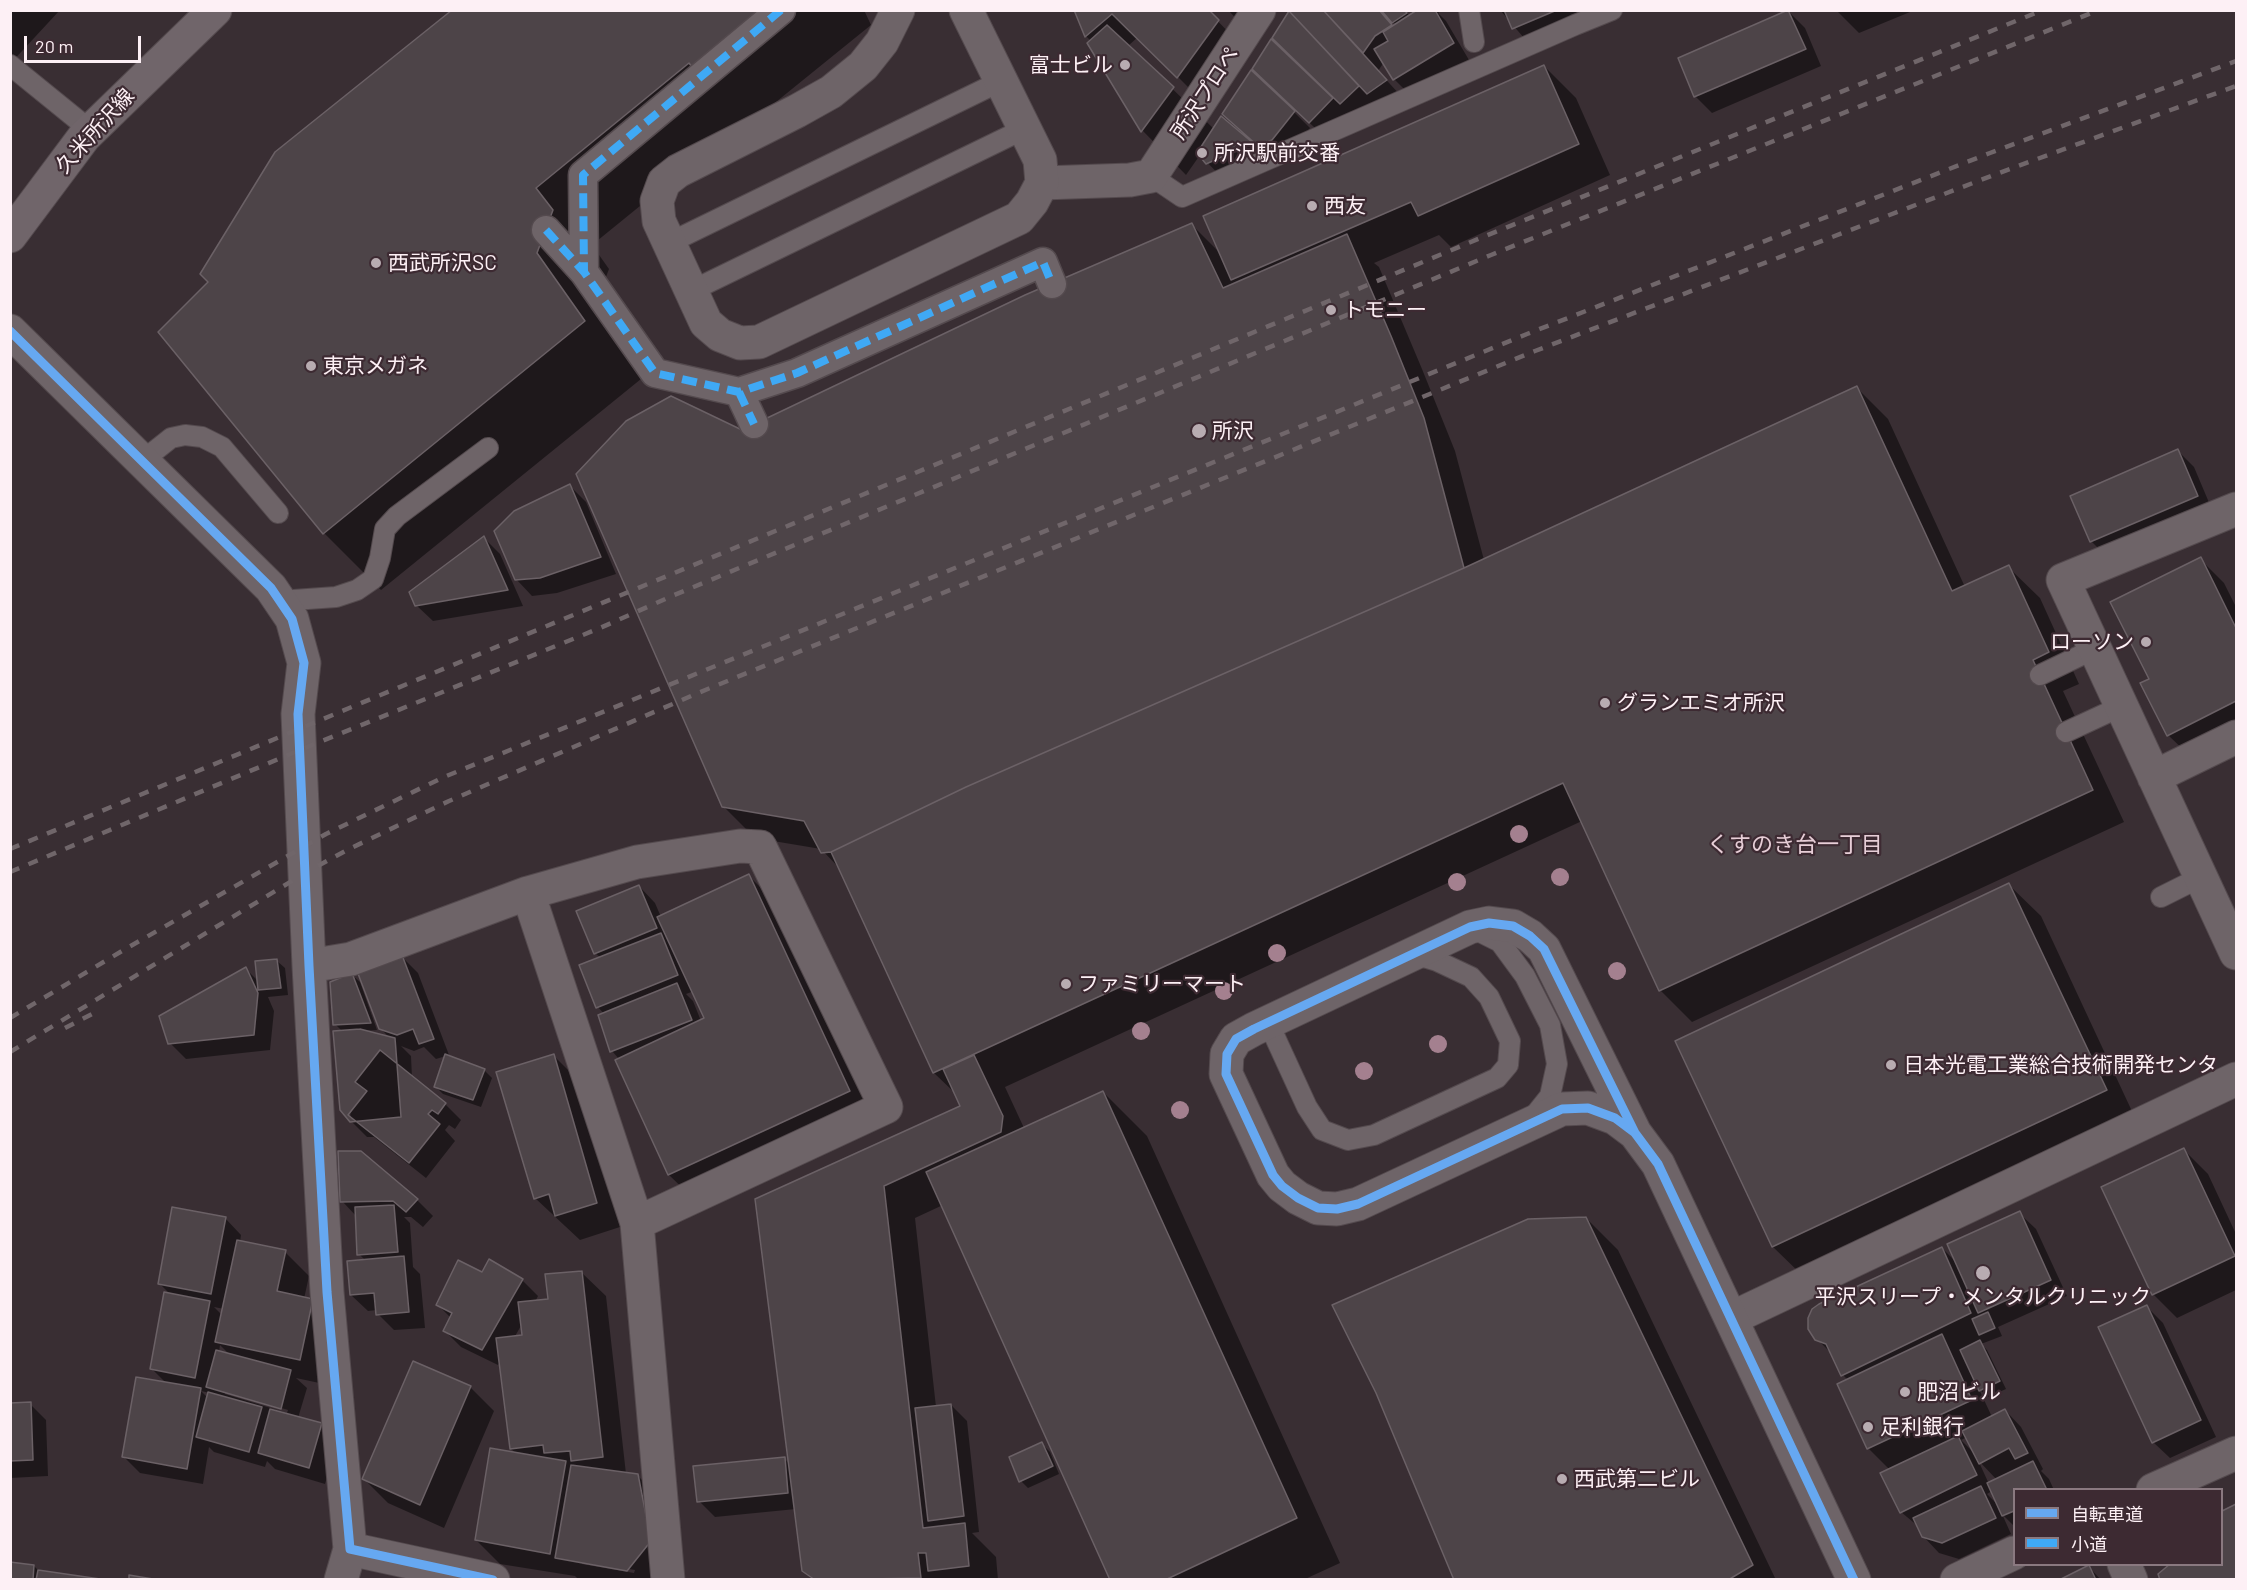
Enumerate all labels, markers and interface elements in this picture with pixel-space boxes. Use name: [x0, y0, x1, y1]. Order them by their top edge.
scale bar: [27, 24, 144, 62]
text: 20 m: [35, 35, 73, 57]
street label: 所沢プロペ: [1166, 42, 1244, 144]
place label: 富士ビル: [1029, 52, 1113, 78]
marker: 富士ビル: [1118, 58, 1132, 72]
street label: 久米所沢線: [51, 84, 139, 178]
place label: 所沢駅前交番: [1214, 140, 1340, 166]
marker: 所沢駅前交番: [1195, 146, 1209, 160]
place label: 西友: [1324, 193, 1366, 219]
marker: 西友: [1305, 199, 1319, 213]
place label: 西武所沢SC: [388, 250, 497, 276]
marker: 西武所沢SC: [369, 256, 383, 270]
place label: トモニー: [1343, 297, 1427, 323]
marker: トモニー: [1324, 303, 1338, 317]
place label: 東京メガネ: [323, 353, 428, 379]
marker: 東京メガネ: [304, 359, 318, 373]
place label: 所沢: [1212, 418, 1254, 444]
marker: 所沢: [1190, 422, 1208, 440]
place label: ローソン: [2050, 629, 2134, 655]
marker: ローソン: [2139, 635, 2153, 649]
place label: グランエミオ所沢: [1617, 690, 1785, 716]
marker: グランエミオ所沢: [1598, 696, 1612, 710]
district label: くすのき台一丁目: [1707, 832, 1883, 858]
place label: ファミリーマート: [1078, 971, 1246, 997]
marker: ファミリーマート: [1059, 977, 1073, 991]
place label: 日本光電工業総合技術開発センタ: [1903, 1052, 2218, 1078]
marker: 日本光電工業総合技術開発センタ: [1884, 1058, 1898, 1072]
marker: 平沢スリープ・メンタルクリニック: [1974, 1264, 1992, 1282]
place label: 平沢スリープ・メンタルクリニック: [1815, 1284, 2151, 1310]
place label: 肥沼ビル: [1917, 1379, 2001, 1405]
marker: 肥沼ビル: [1898, 1385, 1912, 1399]
place label: 足利銀行: [1880, 1414, 1964, 1440]
marker: 足利銀行: [1861, 1420, 1875, 1434]
place label: 西武第二ビル: [1574, 1466, 1700, 1492]
marker: 西武第二ビル: [1555, 1472, 1569, 1486]
legend: [2013, 1488, 2223, 1566]
text: 自転車道: [2071, 1503, 2143, 1525]
text: 小道: [2071, 1533, 2107, 1555]

